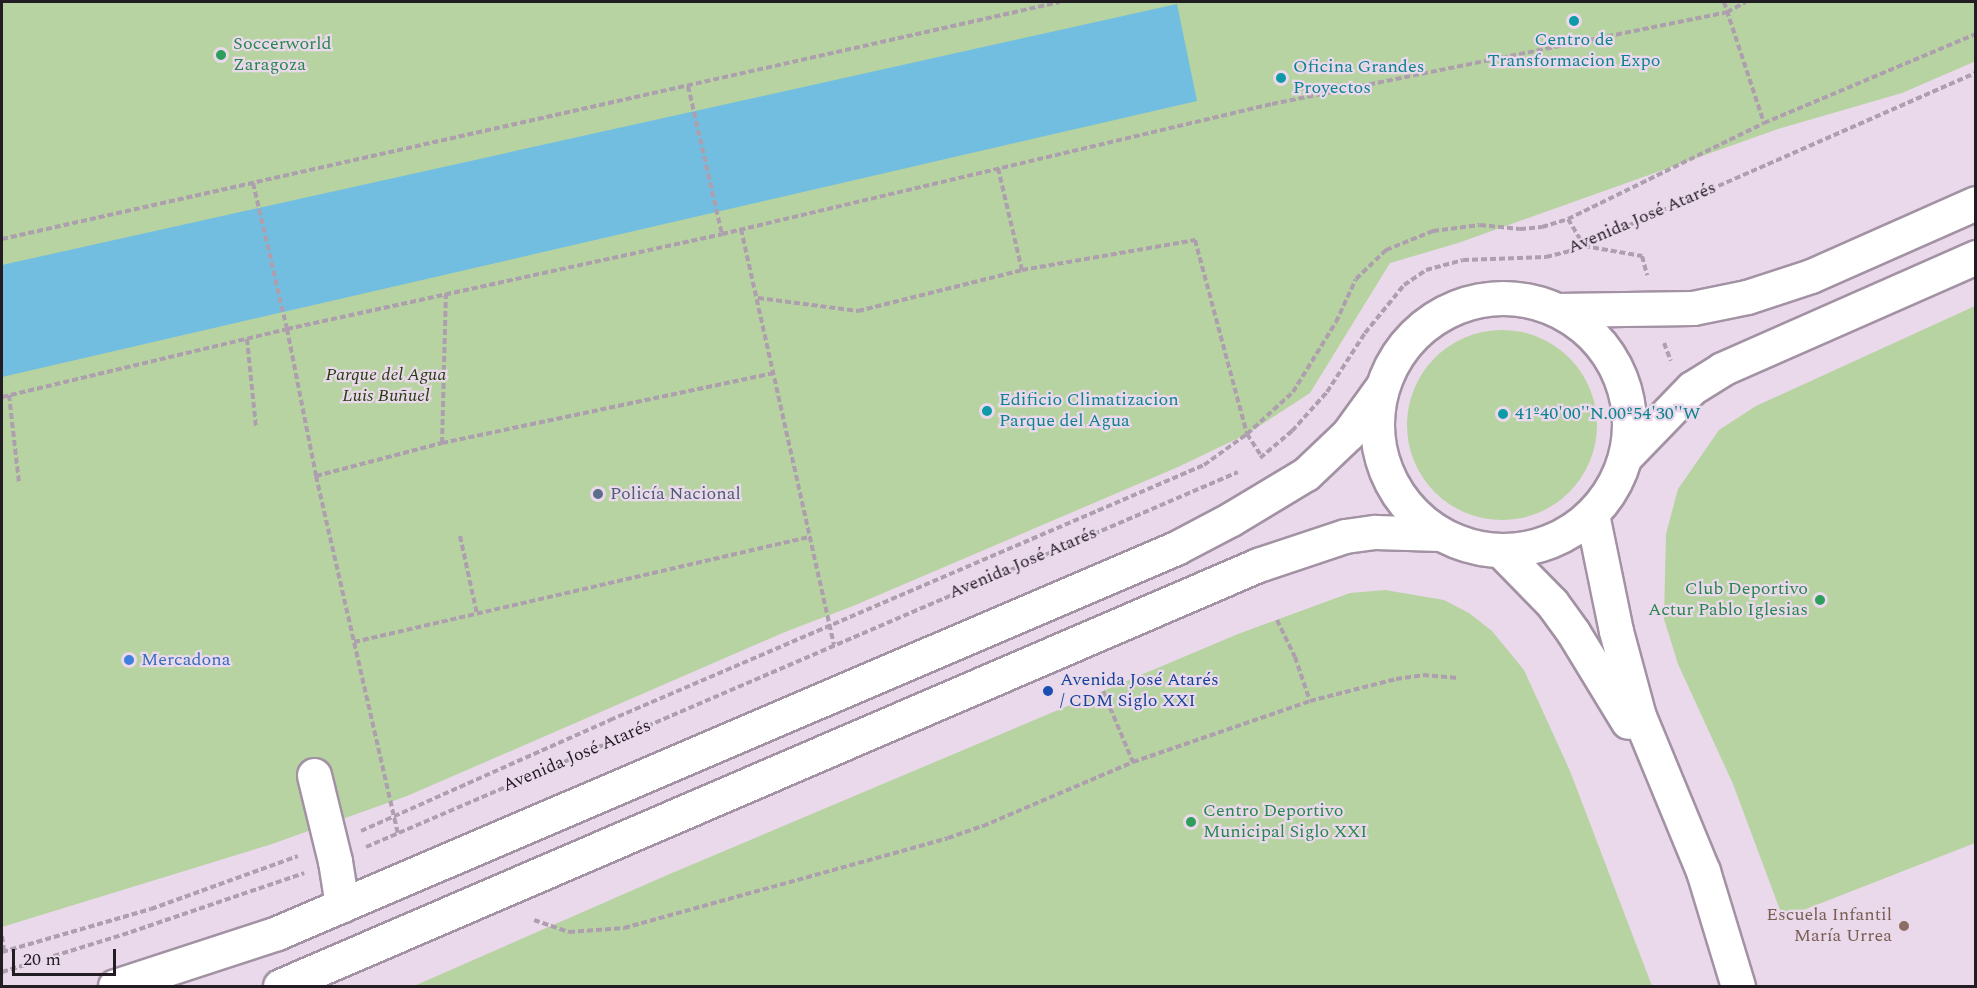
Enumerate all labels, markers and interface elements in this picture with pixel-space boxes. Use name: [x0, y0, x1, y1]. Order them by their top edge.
marker: Centro de Transformacion Expo: [1567, 14, 1581, 28]
place label: Centro de Transformacion Expo: [1488, 30, 1660, 72]
place label: Soccerworld Zaragoza: [233, 34, 332, 76]
marker: Soccerworld Zaragoza: [214, 48, 228, 62]
place label: Oficina Grandes Proyectos: [1293, 57, 1424, 100]
marker: Oficina Grandes Proyectos: [1274, 71, 1288, 85]
street label: Avenida José Atarés: [1565, 177, 1719, 259]
park label: Parque del Agua Luis Buñuel: [326, 365, 446, 407]
place label: Edificio Climatizacion Parque del Agua: [999, 390, 1179, 432]
place label: 41º40'00''N.00º54'30''W: [1515, 403, 1700, 425]
marker: Edificio Climatizacion Parque del Agua: [980, 404, 994, 418]
marker: 41º40'00''N.00º54'30''W: [1496, 407, 1510, 421]
place label: Policía Nacional: [610, 483, 741, 505]
marker: Policía Nacional: [591, 487, 605, 501]
street label: Avenida José Atarés: [946, 522, 1100, 604]
place label: Club Deportivo Actur Pablo Iglesias: [1648, 579, 1808, 622]
marker: Club Deportivo Actur Pablo Iglesias: [1813, 593, 1827, 607]
place label: Mercadona: [141, 649, 231, 671]
marker: Mercadona: [122, 653, 136, 667]
place label: Avenida José Atarés / CDM Siglo XXI: [1060, 670, 1219, 712]
marker: Avenida José Atarés / CDM Siglo XXI: [1041, 684, 1055, 698]
street label: Avenida José Atarés: [500, 715, 654, 797]
place label: Centro Deportivo Municipal Siglo XXI: [1203, 801, 1367, 844]
marker: Centro Deportivo Municipal Siglo XXI: [1184, 815, 1198, 829]
place label: Escuela Infantil María Urrea: [1766, 905, 1892, 948]
marker: Escuela Infantil María Urrea: [1897, 919, 1911, 933]
scale bar: [15, 937, 118, 975]
text: 20 m: [23, 946, 61, 973]

